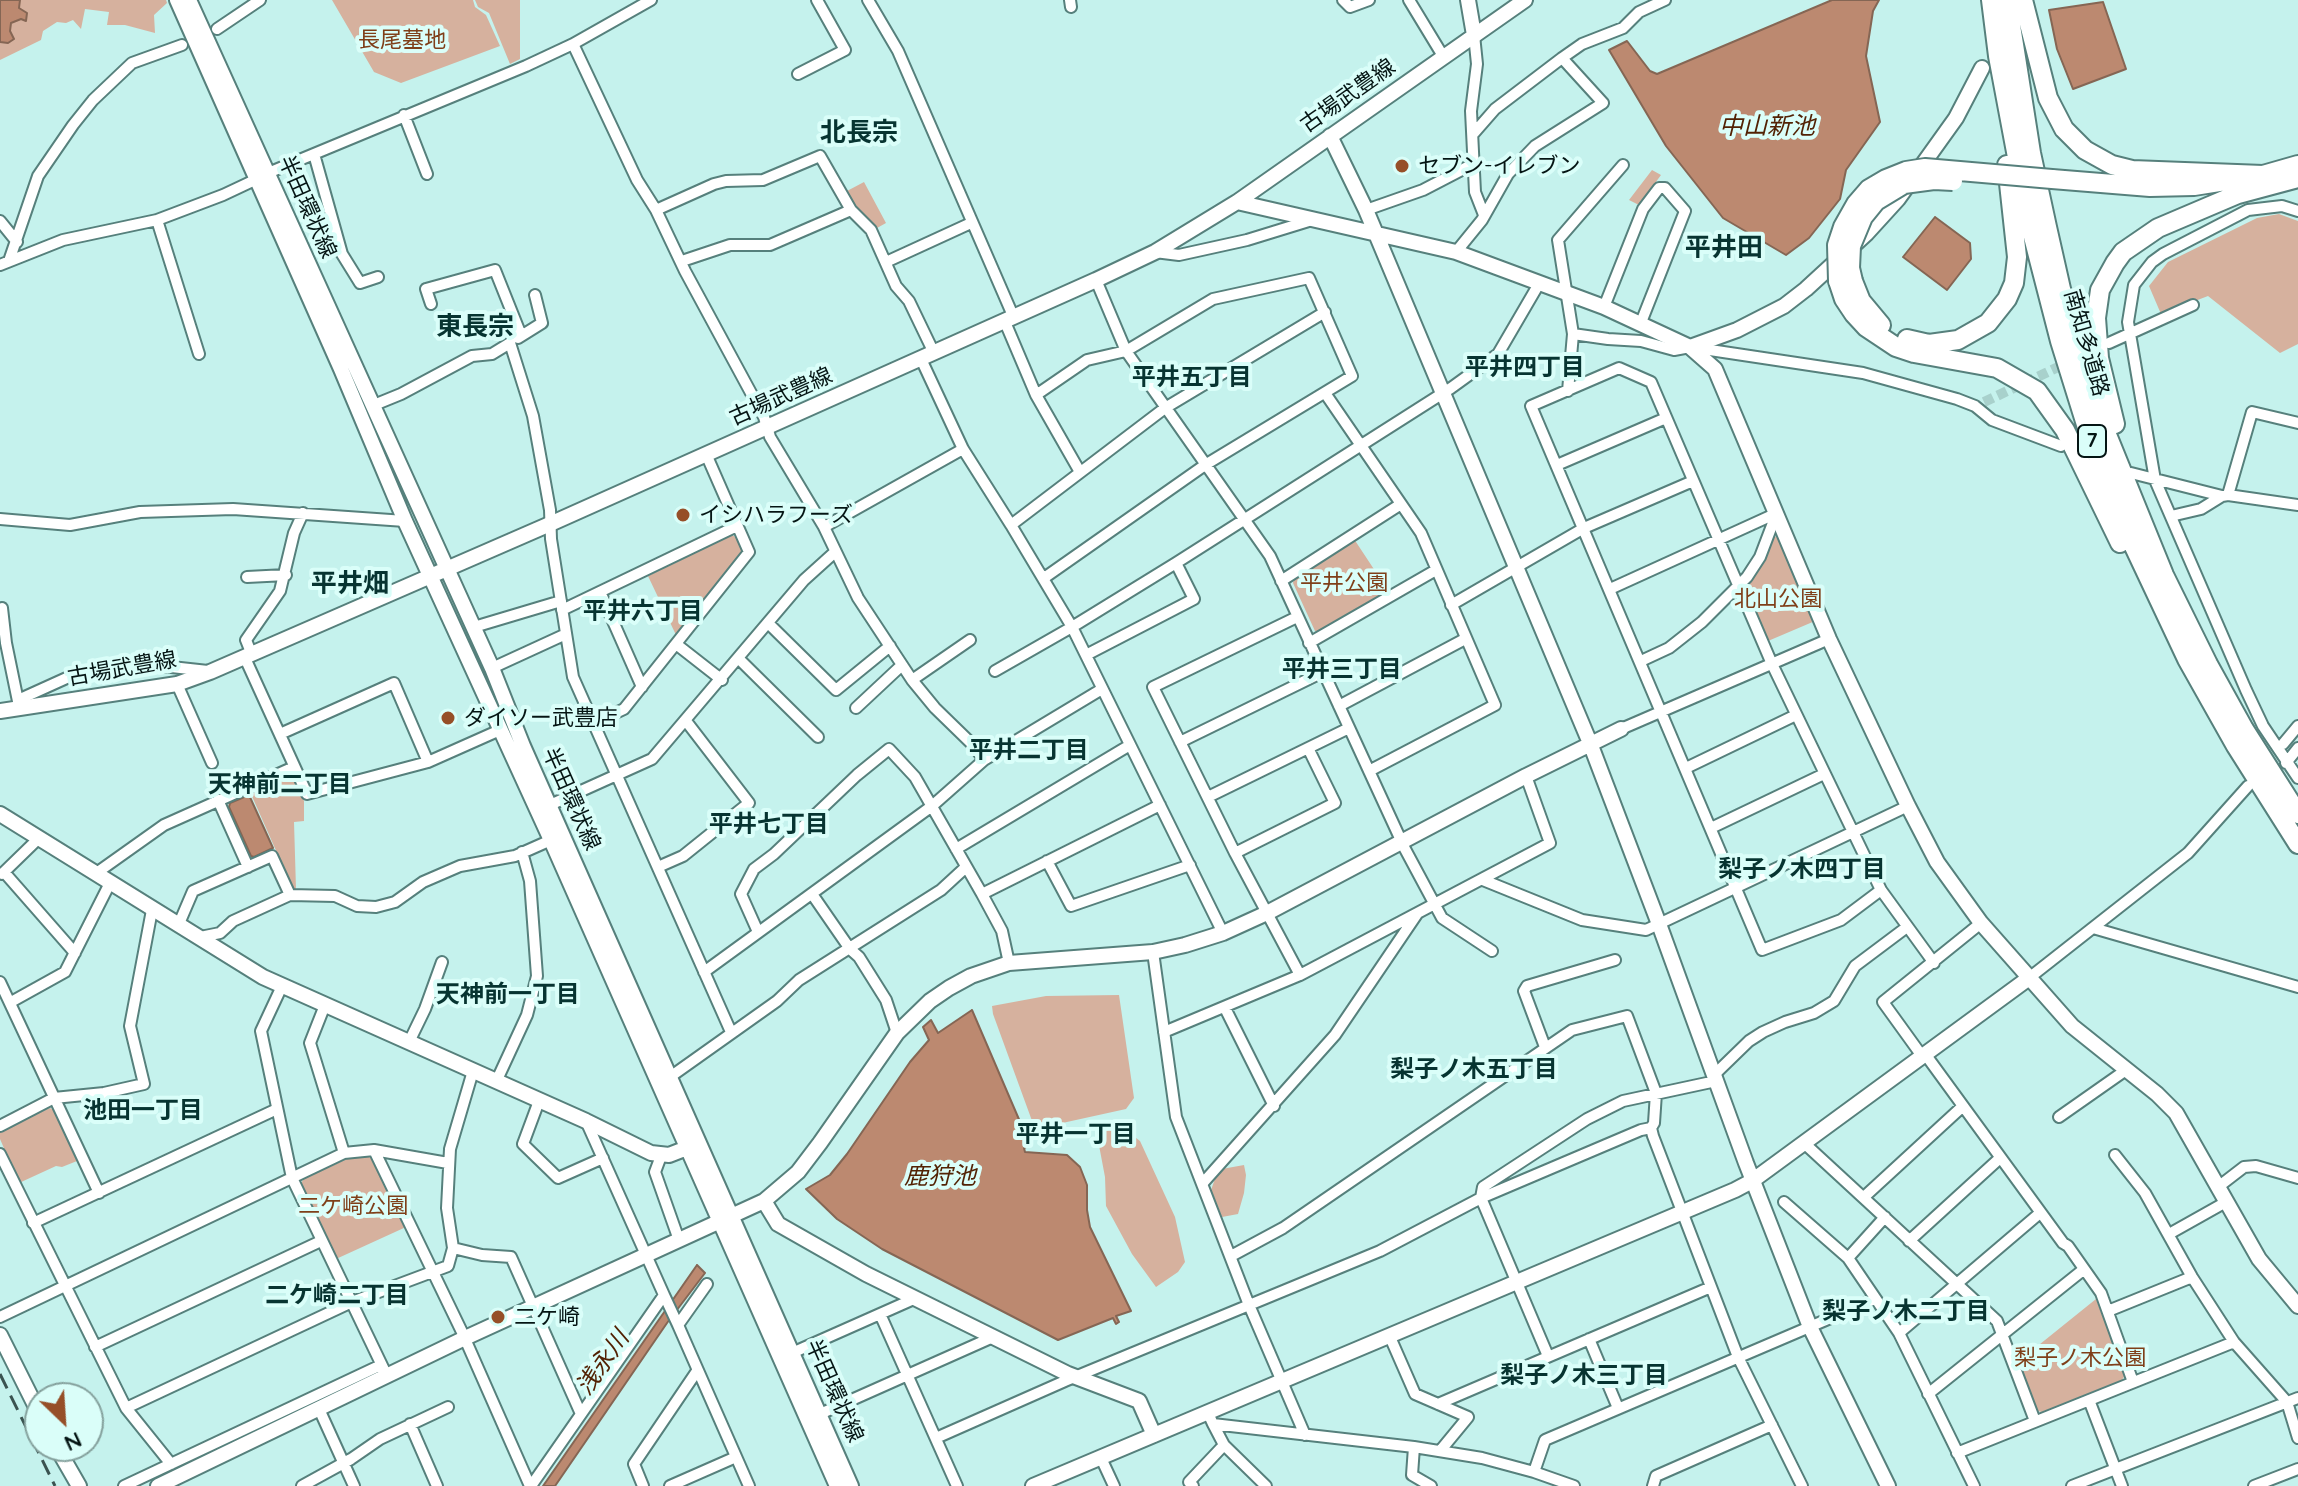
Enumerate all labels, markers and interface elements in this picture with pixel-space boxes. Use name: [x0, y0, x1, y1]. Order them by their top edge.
park label: 長尾墓地: [358, 27, 446, 53]
street label: 古場武豊線: [1295, 54, 1401, 138]
water label: 中山新池: [1719, 113, 1815, 141]
district label: 北長宗: [820, 117, 898, 149]
street label: 半田環状線: [273, 151, 341, 263]
place label: セブン-イレブン: [1418, 153, 1581, 179]
marker: セブン-イレブン: [1393, 157, 1411, 175]
district label: 平井田: [1685, 232, 1763, 264]
street label: 南知多道路: [2058, 286, 2114, 400]
district label: 東長宗: [436, 311, 514, 343]
district label: 平井四丁目: [1465, 354, 1585, 382]
street label: 古場武豊線: [725, 363, 837, 431]
district label: 平井五丁目: [1132, 364, 1252, 392]
road number: 7: [2078, 425, 2106, 457]
place label: イシハラフーズ: [699, 502, 853, 528]
marker: イシハラフーズ: [674, 506, 692, 524]
district label: 平井畑: [311, 568, 389, 600]
park label: 平井公園: [1300, 570, 1388, 596]
park label: 北山公園: [1734, 586, 1822, 612]
district label: 平井六丁目: [583, 598, 703, 626]
street label: 古場武豊線: [66, 646, 178, 692]
district label: 平井三丁目: [1282, 656, 1402, 684]
place label: ダイソー武豊店: [464, 705, 618, 731]
marker: ダイソー武豊店: [439, 709, 457, 727]
district label: 平井二丁目: [969, 737, 1089, 765]
street label: 半田環状線: [537, 743, 605, 855]
district label: 天神前二丁目: [208, 771, 352, 799]
district label: 平井七丁目: [709, 811, 829, 839]
district label: 梨子ノ木四丁目: [1718, 856, 1886, 884]
district label: 天神前一丁目: [436, 981, 580, 1009]
district label: 梨子ノ木五丁目: [1390, 1056, 1558, 1084]
district label: 池田一丁目: [83, 1097, 203, 1125]
district label: 平井一丁目: [1016, 1121, 1136, 1149]
water label: 鹿狩池: [904, 1163, 976, 1191]
park label: 二ケ崎公園: [298, 1193, 408, 1219]
district label: 二ケ崎二丁目: [265, 1282, 409, 1310]
district label: 梨子ノ木二丁目: [1822, 1298, 1990, 1326]
place label: 二ケ崎: [514, 1304, 580, 1330]
marker: 二ケ崎: [489, 1308, 507, 1326]
water label: 浅永川: [571, 1325, 635, 1401]
street label: 半田環状線: [800, 1335, 868, 1447]
park label: 梨子ノ木公園: [2014, 1345, 2146, 1371]
district label: 梨子ノ木三丁目: [1500, 1362, 1668, 1390]
north arrow: [24, 1382, 104, 1462]
text: N: [60, 1426, 87, 1458]

